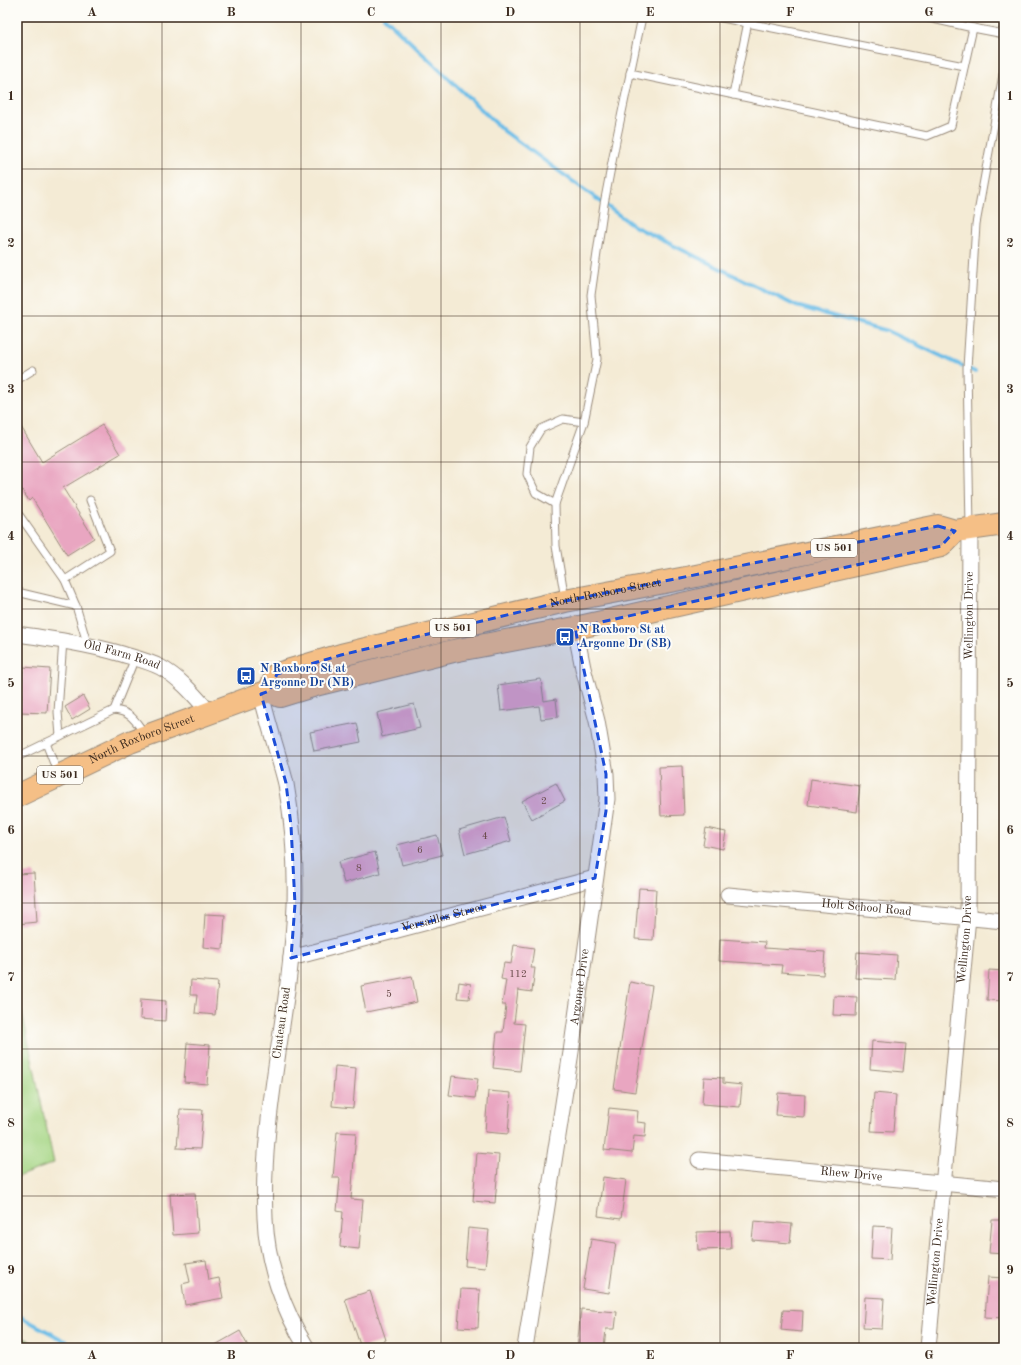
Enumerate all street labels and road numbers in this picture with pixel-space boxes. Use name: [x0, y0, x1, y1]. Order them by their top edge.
road number: US 501: [811, 539, 857, 557]
street label: Wellington Drive: [963, 571, 976, 660]
street label: North Roxboro Street: [549, 577, 662, 610]
road number: US 501: [430, 619, 476, 637]
street label: Old Farm Road: [82, 639, 162, 672]
street label: North Roxboro Street: [87, 713, 196, 767]
road number: US 501: [37, 766, 83, 784]
street label: Wellington Drive: [956, 895, 974, 985]
street label: Holt School Road: [821, 898, 912, 918]
street label: Versailles Street: [400, 901, 486, 935]
street label: Argonne Drive: [569, 948, 592, 1026]
street label: Chateau Road: [271, 986, 293, 1060]
street label: Rhew Drive: [820, 1166, 883, 1183]
street label: Wellington Drive: [926, 1217, 946, 1307]

